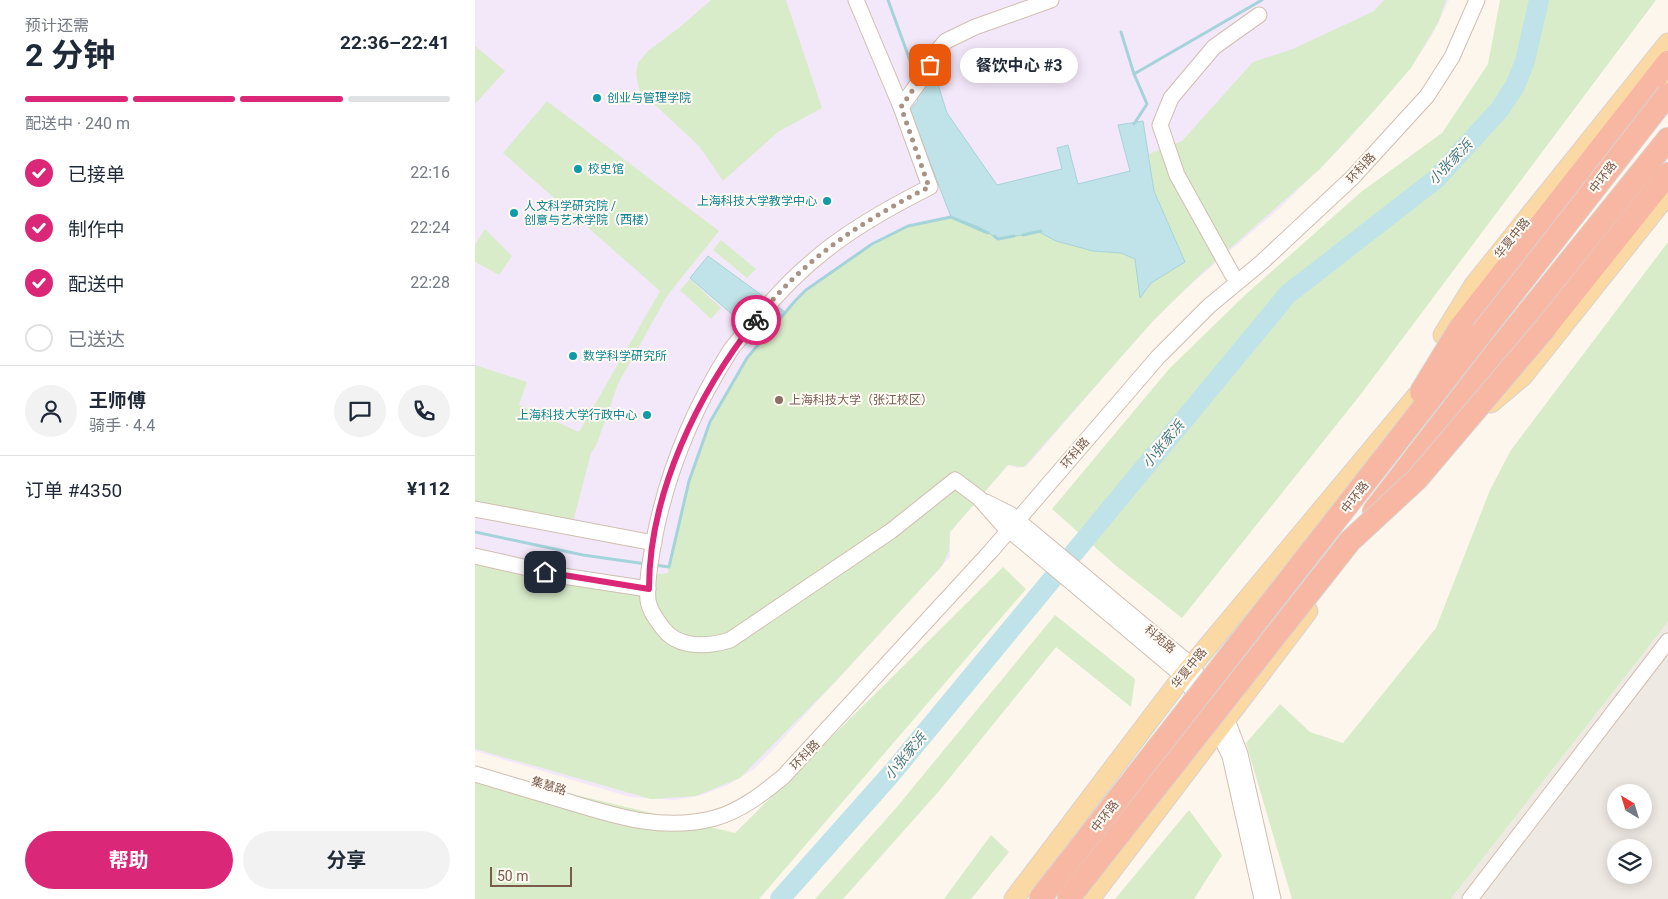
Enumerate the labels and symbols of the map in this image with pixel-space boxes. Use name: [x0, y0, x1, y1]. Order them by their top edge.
pin: [909, 44, 951, 86]
callout: 餐饮中心 #3: [960, 48, 1077, 82]
place label: 创业与管理学院: [607, 91, 691, 105]
marker: 创业与管理学院: [591, 92, 603, 104]
water label: 小张家浜: [1425, 136, 1476, 188]
street label: 环科路: [1344, 150, 1378, 186]
street label: 中环路: [1586, 159, 1620, 195]
place label: 校史馆: [588, 162, 624, 176]
marker: 校史馆: [572, 163, 584, 175]
place label: 上海科技大学教学中心: [697, 194, 817, 208]
marker: 上海科技大学教学中心: [821, 195, 833, 207]
place label: 人文科学研究院 / 创意与艺术学院（西楼）: [524, 199, 656, 227]
marker: 人文科学研究院 / 创意与艺术学院（西楼）: [508, 207, 520, 219]
street label: 华夏中路: [1491, 215, 1533, 261]
courier: [731, 295, 781, 345]
place label: 数学科学研究所: [583, 349, 667, 363]
marker: 数学科学研究所: [567, 350, 579, 362]
place label: 上海科技大学（张江校区）: [789, 393, 933, 407]
marker: 上海科技大学（张江校区）: [773, 394, 785, 406]
place label: 上海科技大学行政中心: [517, 408, 637, 422]
marker: 上海科技大学行政中心: [641, 409, 653, 421]
water label: 小张家浜: [1139, 417, 1188, 471]
street label: 环科路: [1058, 435, 1092, 471]
street label: 中环路: [1338, 479, 1372, 515]
pin: [524, 551, 566, 593]
street label: 科苑路: [1142, 622, 1178, 656]
street label: 华夏中路: [1168, 645, 1210, 691]
water label: 小张家浜: [881, 729, 930, 783]
street label: 环科路: [787, 737, 823, 773]
street label: 集慧路: [530, 774, 568, 798]
north arrow: [1607, 784, 1653, 829]
street label: 中环路: [1088, 798, 1122, 834]
scale bar: [490, 864, 573, 887]

